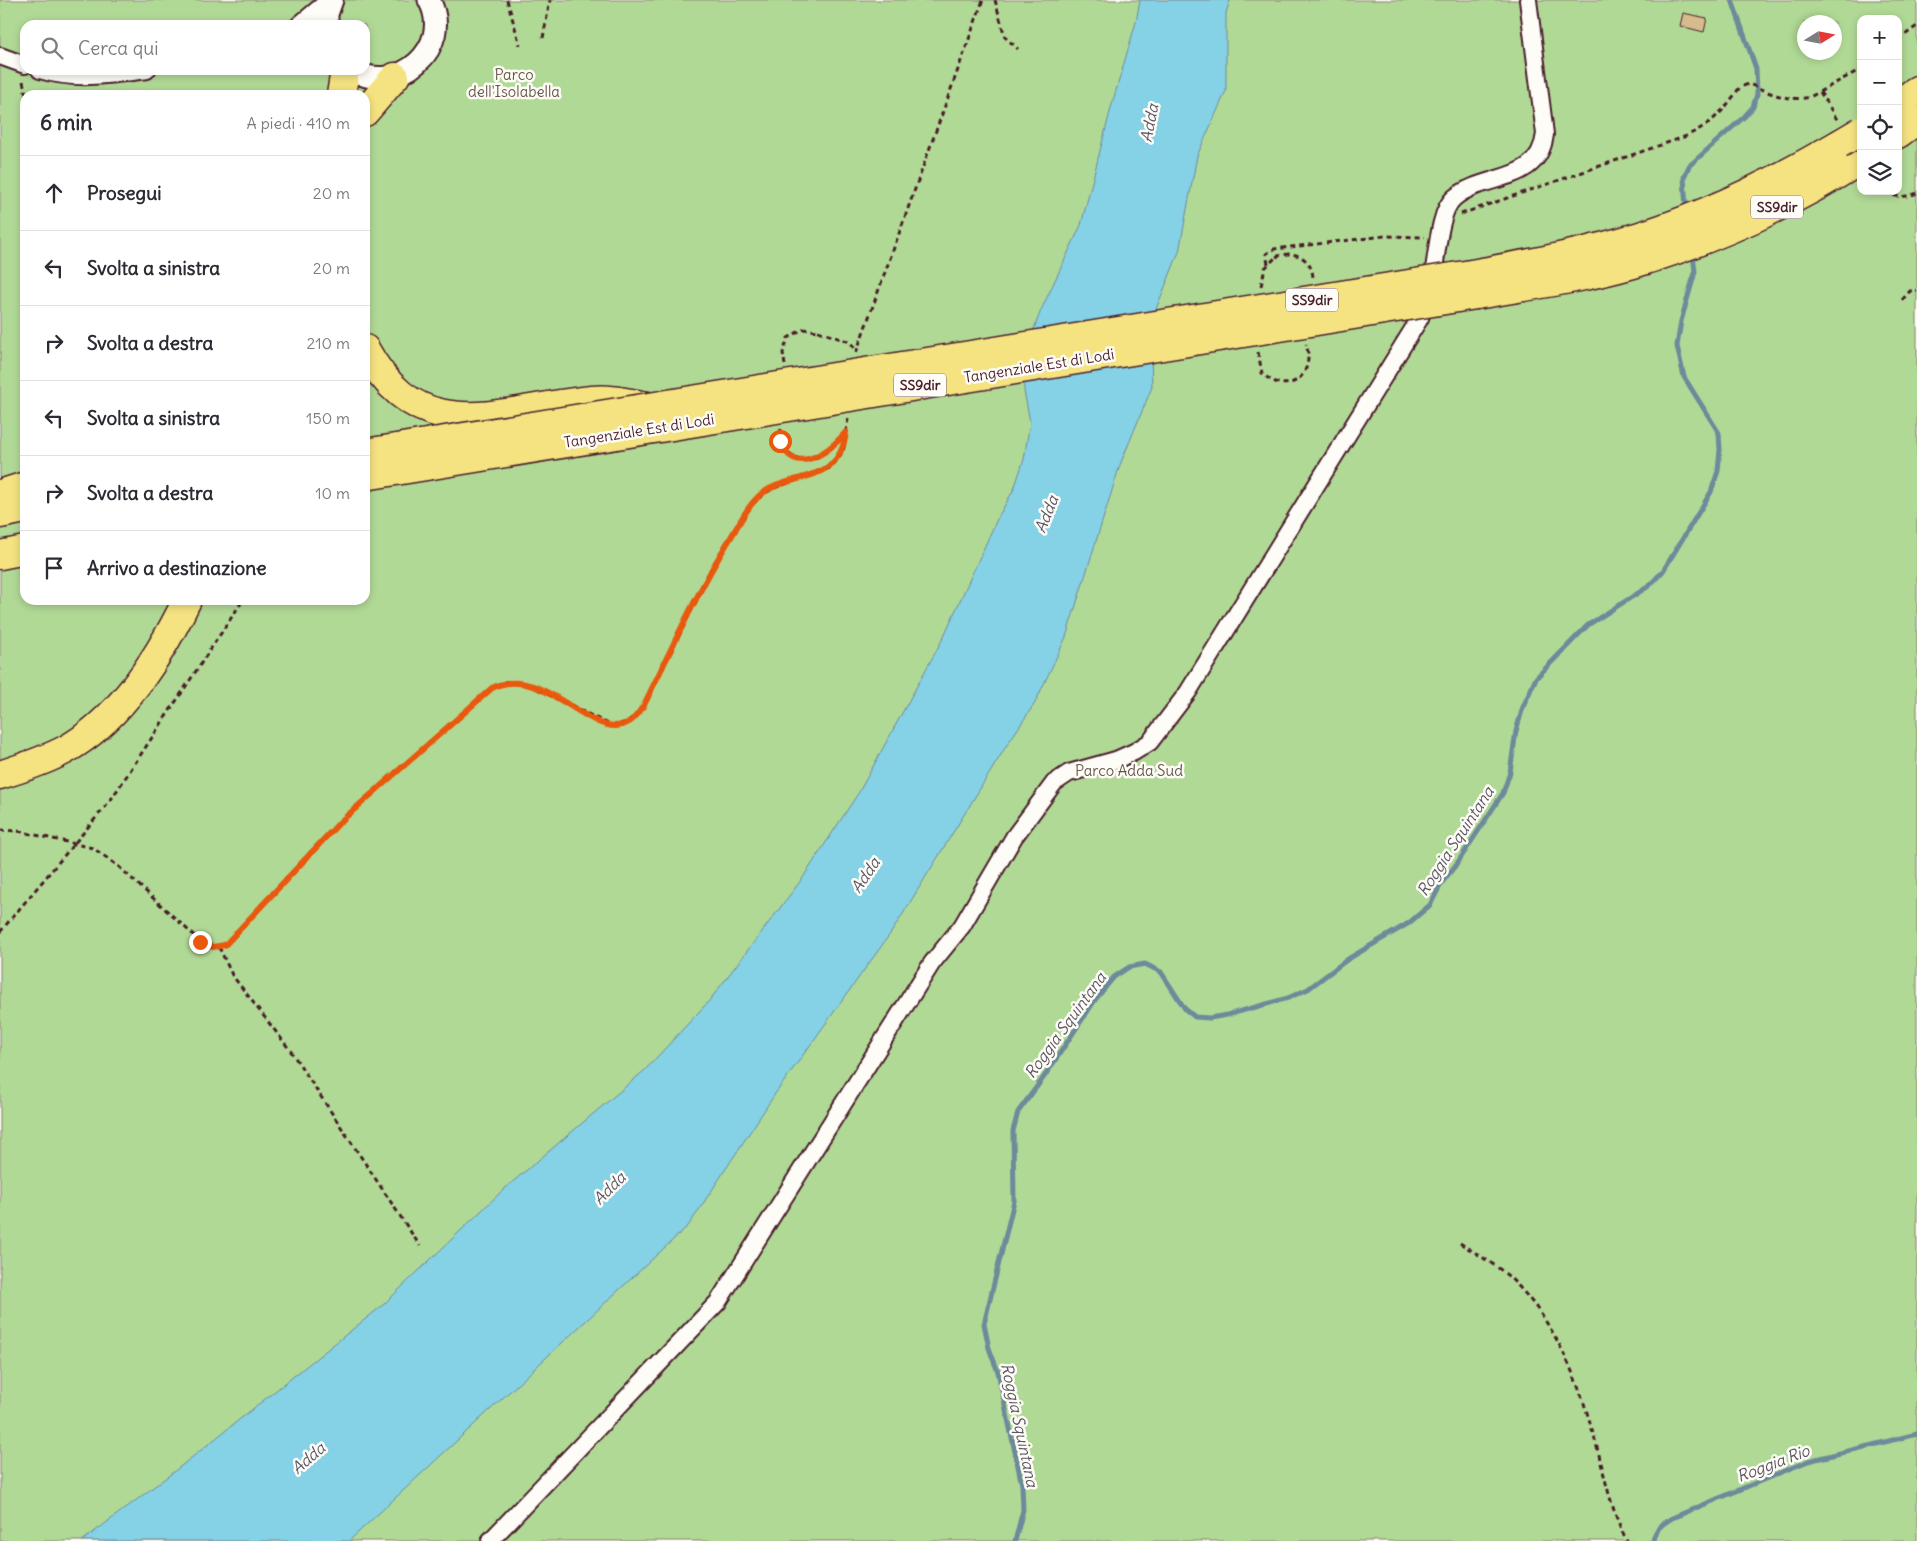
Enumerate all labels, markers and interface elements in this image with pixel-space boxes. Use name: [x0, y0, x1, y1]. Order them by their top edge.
north arrow: [1797, 15, 1842, 60]
map controls: [1857, 15, 1902, 195]
button: +: [1857, 15, 1902, 60]
search box: [20, 20, 370, 75]
icon: search: [38, 34, 66, 62]
text: Cerca qui: [78, 36, 159, 60]
button: −: [1857, 60, 1902, 105]
park label: Parco dell'Isolabella: [468, 65, 560, 101]
water label: Adda: [1136, 101, 1163, 144]
button: locate: [1857, 105, 1902, 150]
text: 6 min: [40, 109, 92, 136]
text: A piedi · 410 m: [247, 113, 350, 133]
button: layers: [1857, 150, 1902, 195]
icon: ahead: [40, 179, 68, 207]
text: Prosegui: [87, 181, 162, 205]
text: 20 m: [313, 183, 350, 203]
road number: SS9dir: [1751, 196, 1803, 218]
icon: left: [40, 254, 68, 282]
text: Svolta a sinistra: [87, 256, 220, 280]
text: 20 m: [313, 258, 350, 278]
road number: SS9dir: [1286, 288, 1338, 312]
icon: right: [40, 329, 68, 357]
text: Svolta a destra: [87, 331, 213, 355]
text: 210 m: [307, 333, 350, 353]
street label: Tangenziale Est di Lodi: [962, 344, 1115, 387]
road number: SS9dir: [894, 374, 946, 396]
icon: left: [40, 404, 68, 432]
text: Svolta a sinistra: [87, 406, 220, 430]
text: 150 m: [306, 408, 350, 428]
street label: Tangenziale Est di Lodi: [562, 409, 715, 452]
route start: [769, 430, 792, 453]
icon: right: [40, 479, 68, 507]
text: Svolta a destra: [87, 481, 213, 505]
text: 10 m: [315, 483, 350, 503]
water label: Adda: [1030, 492, 1063, 535]
icon: arrive: [40, 554, 68, 582]
text: Arrivo a destinazione: [87, 556, 266, 580]
park label: Parco Adda Sud: [1075, 761, 1183, 780]
water label: Roggia Squintana: [1412, 782, 1498, 899]
water label: Adda: [846, 853, 884, 896]
route end: [189, 931, 212, 954]
water label: Roggia Squintana: [1020, 967, 1111, 1082]
water label: Adda: [588, 1167, 630, 1209]
water label: Roggia Squintana: [997, 1361, 1043, 1490]
water label: Adda: [287, 1437, 330, 1478]
water label: Roggia Rio: [1734, 1440, 1813, 1486]

